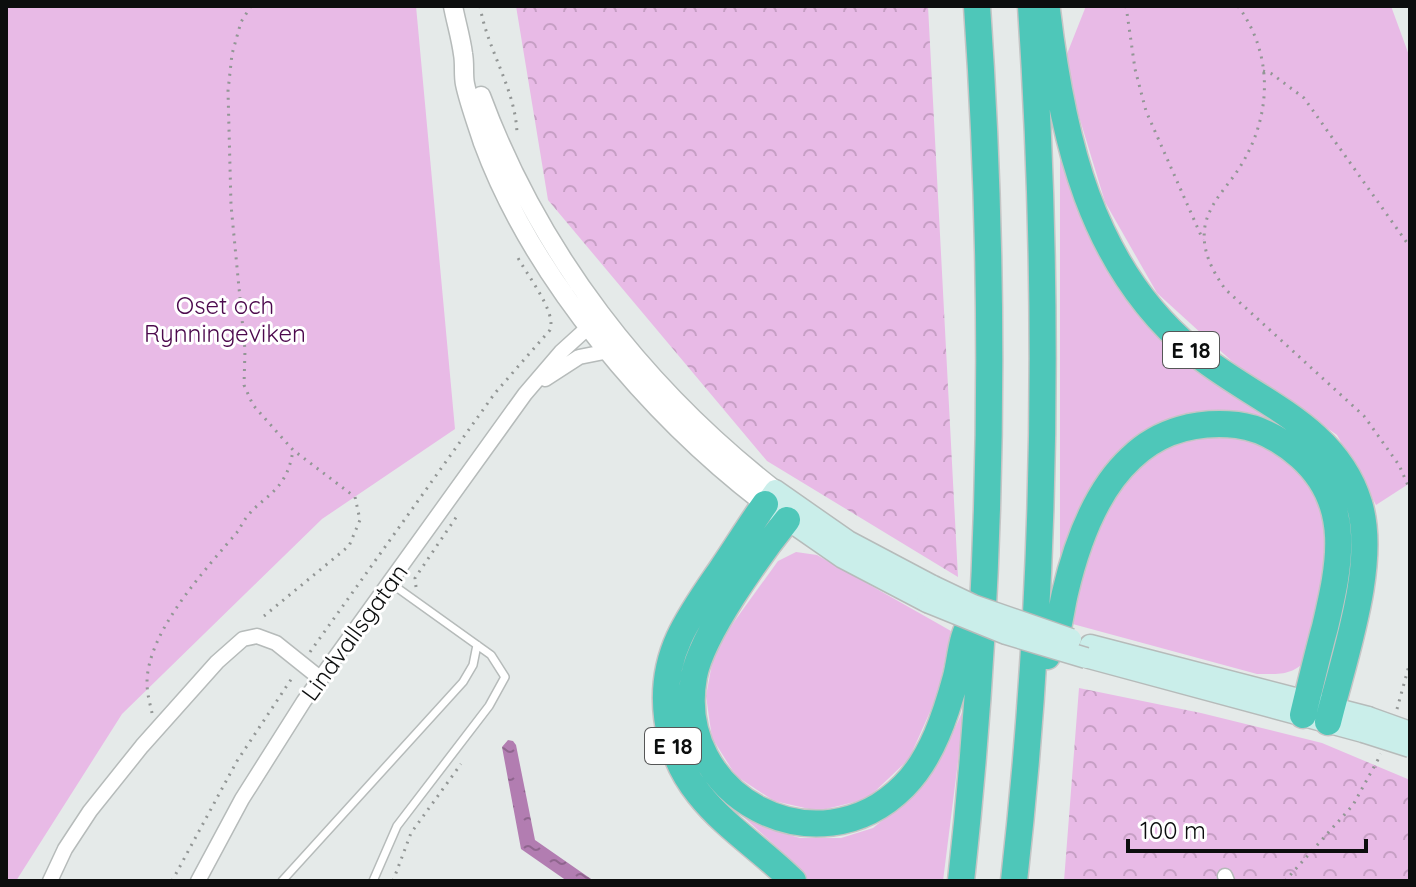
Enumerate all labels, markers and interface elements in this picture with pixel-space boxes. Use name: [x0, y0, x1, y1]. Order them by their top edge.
park label: Oset och Rynningeviken: [144, 290, 306, 348]
road number: E 18: [1163, 332, 1219, 368]
street label: Lindvallsgatan: [294, 558, 414, 706]
road number: E 18: [645, 728, 701, 764]
scale bar: [1128, 803, 1366, 853]
text: 100 m: [1140, 815, 1206, 845]

